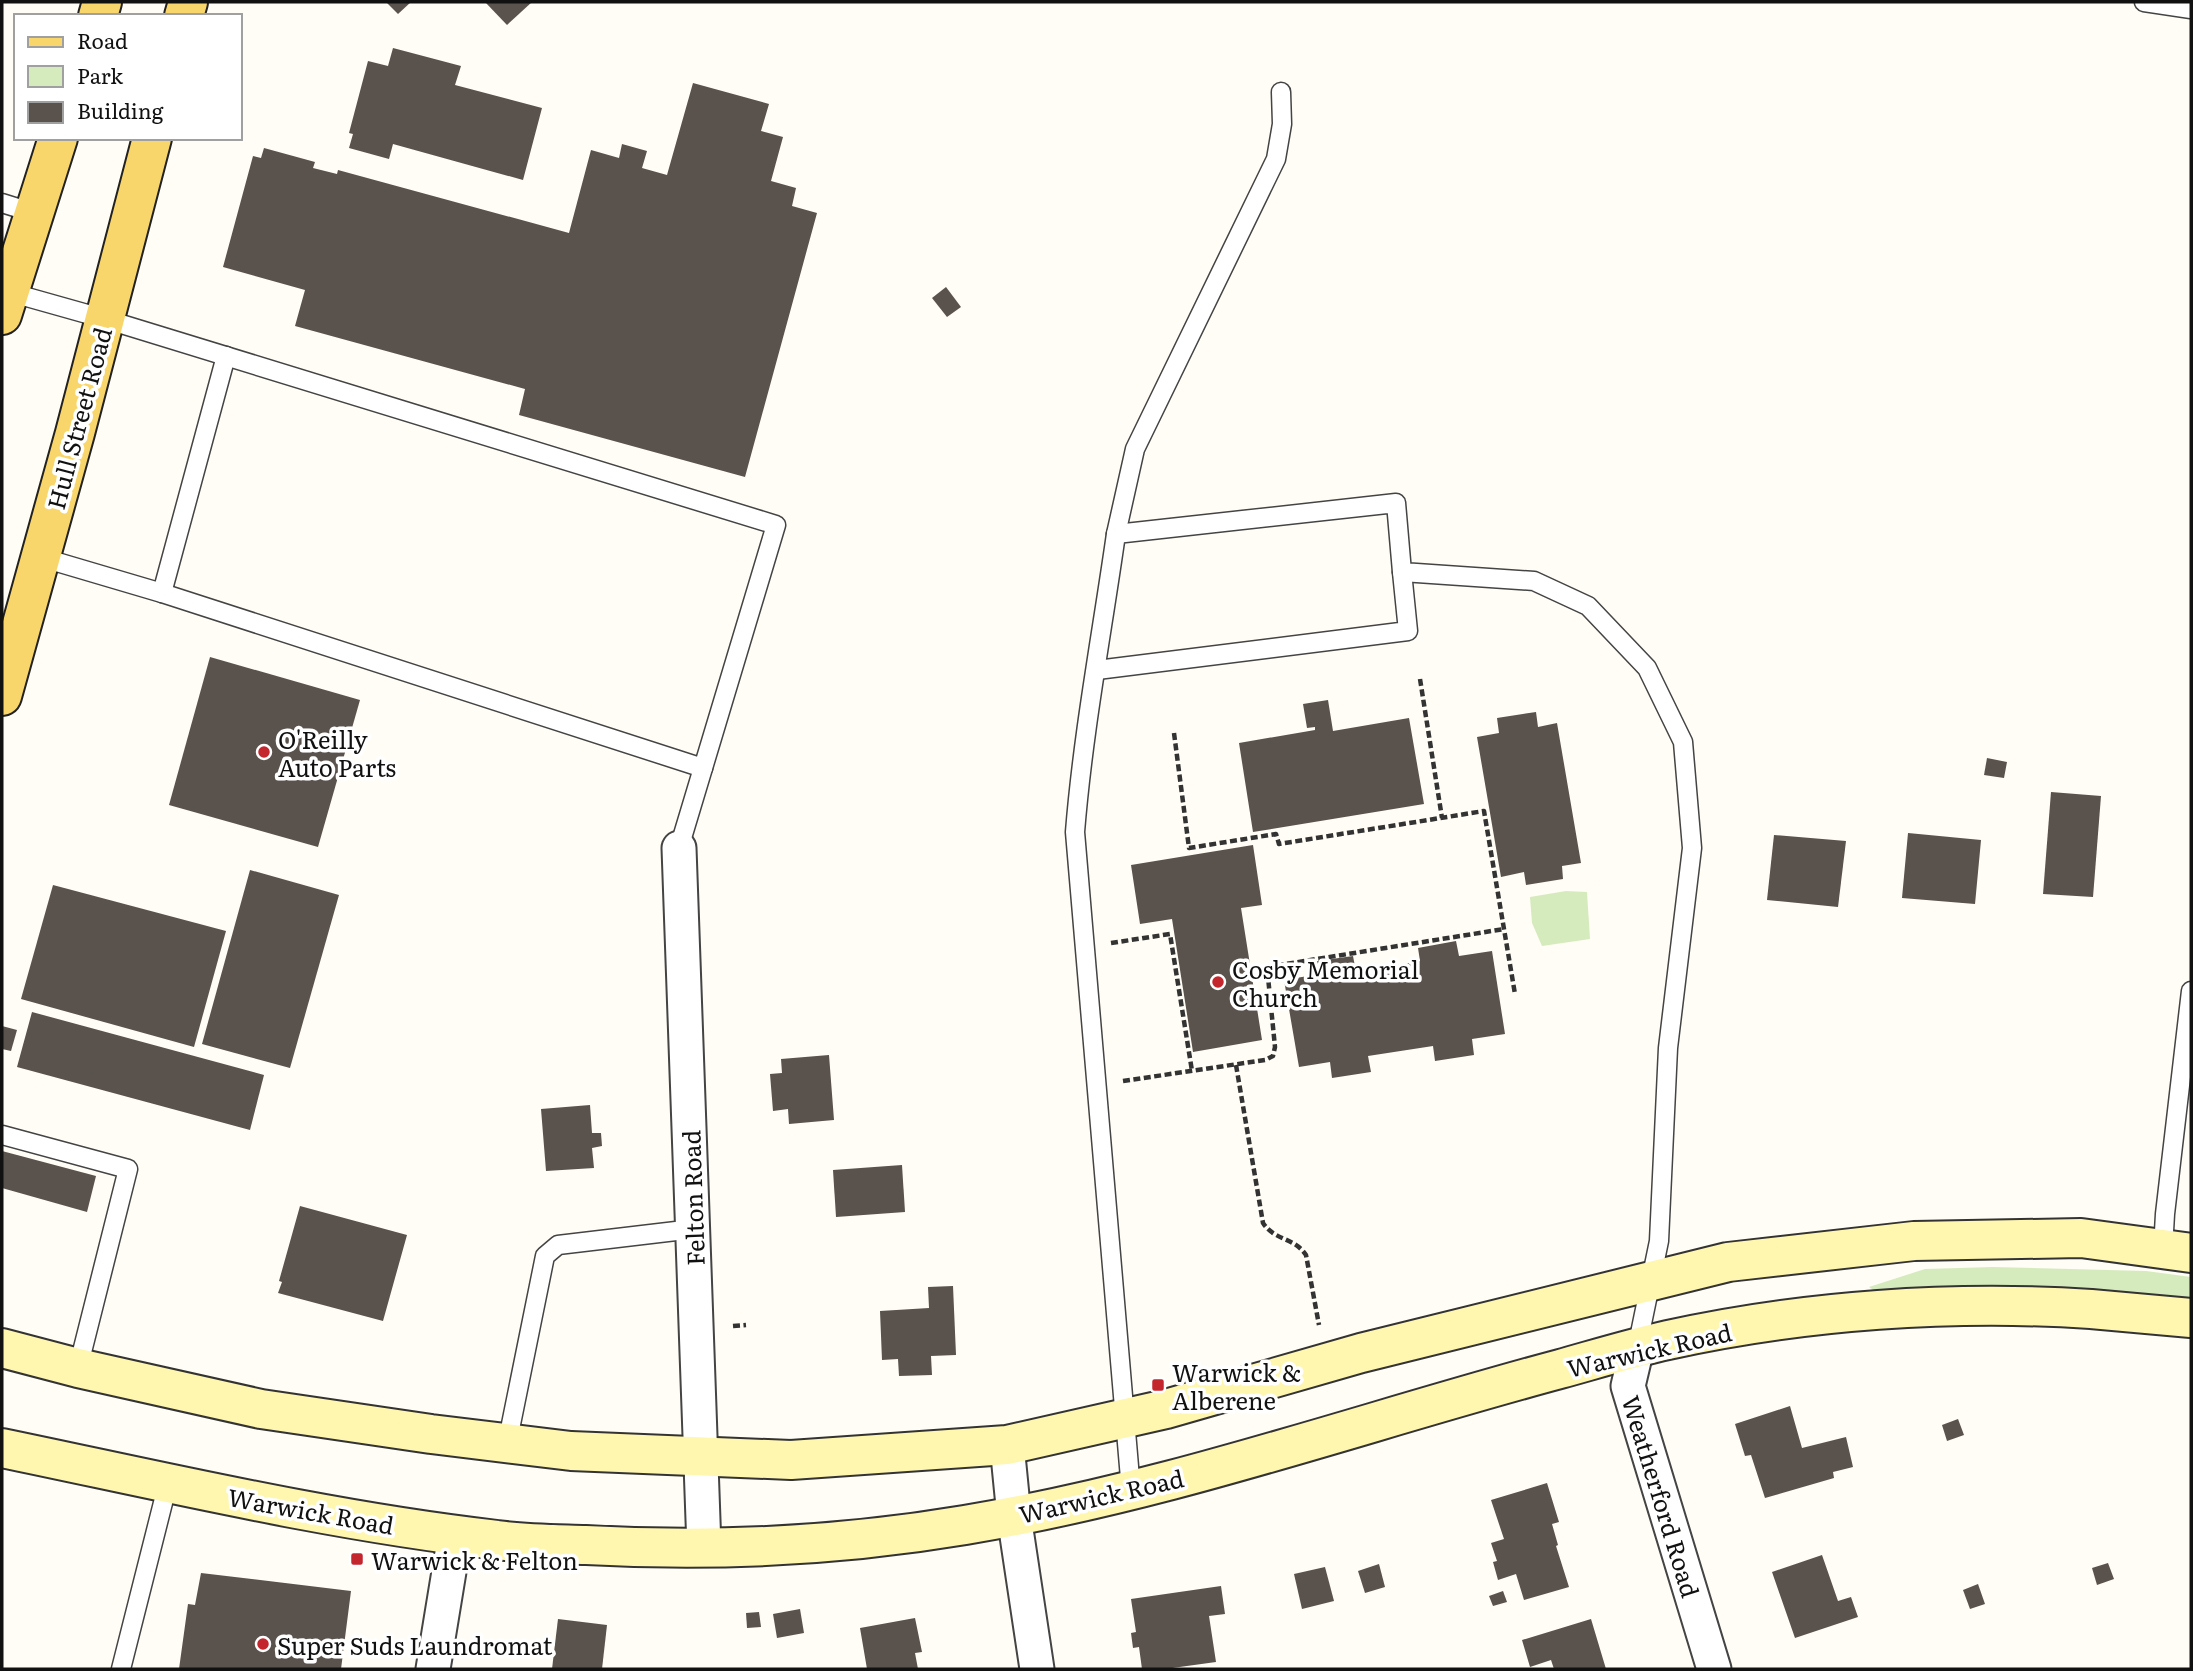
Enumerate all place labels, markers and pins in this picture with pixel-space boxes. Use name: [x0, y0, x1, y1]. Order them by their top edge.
place label: O'Reilly Auto Parts: [278, 721, 396, 784]
marker: O'Reilly Auto Parts: [256, 744, 272, 760]
place label: Cosby Memorial Church: [1232, 951, 1419, 1014]
marker: Cosby Memorial Church: [1210, 974, 1226, 990]
place label: Warwick & Alberene: [1172, 1354, 1301, 1417]
marker: Warwick & Alberene: [1150, 1377, 1166, 1393]
place label: Warwick & Felton: [371, 1542, 578, 1577]
marker: Warwick & Felton: [349, 1551, 365, 1567]
place label: Super Suds Laundromat: [277, 1627, 553, 1662]
marker: Super Suds Laundromat: [255, 1636, 271, 1652]

